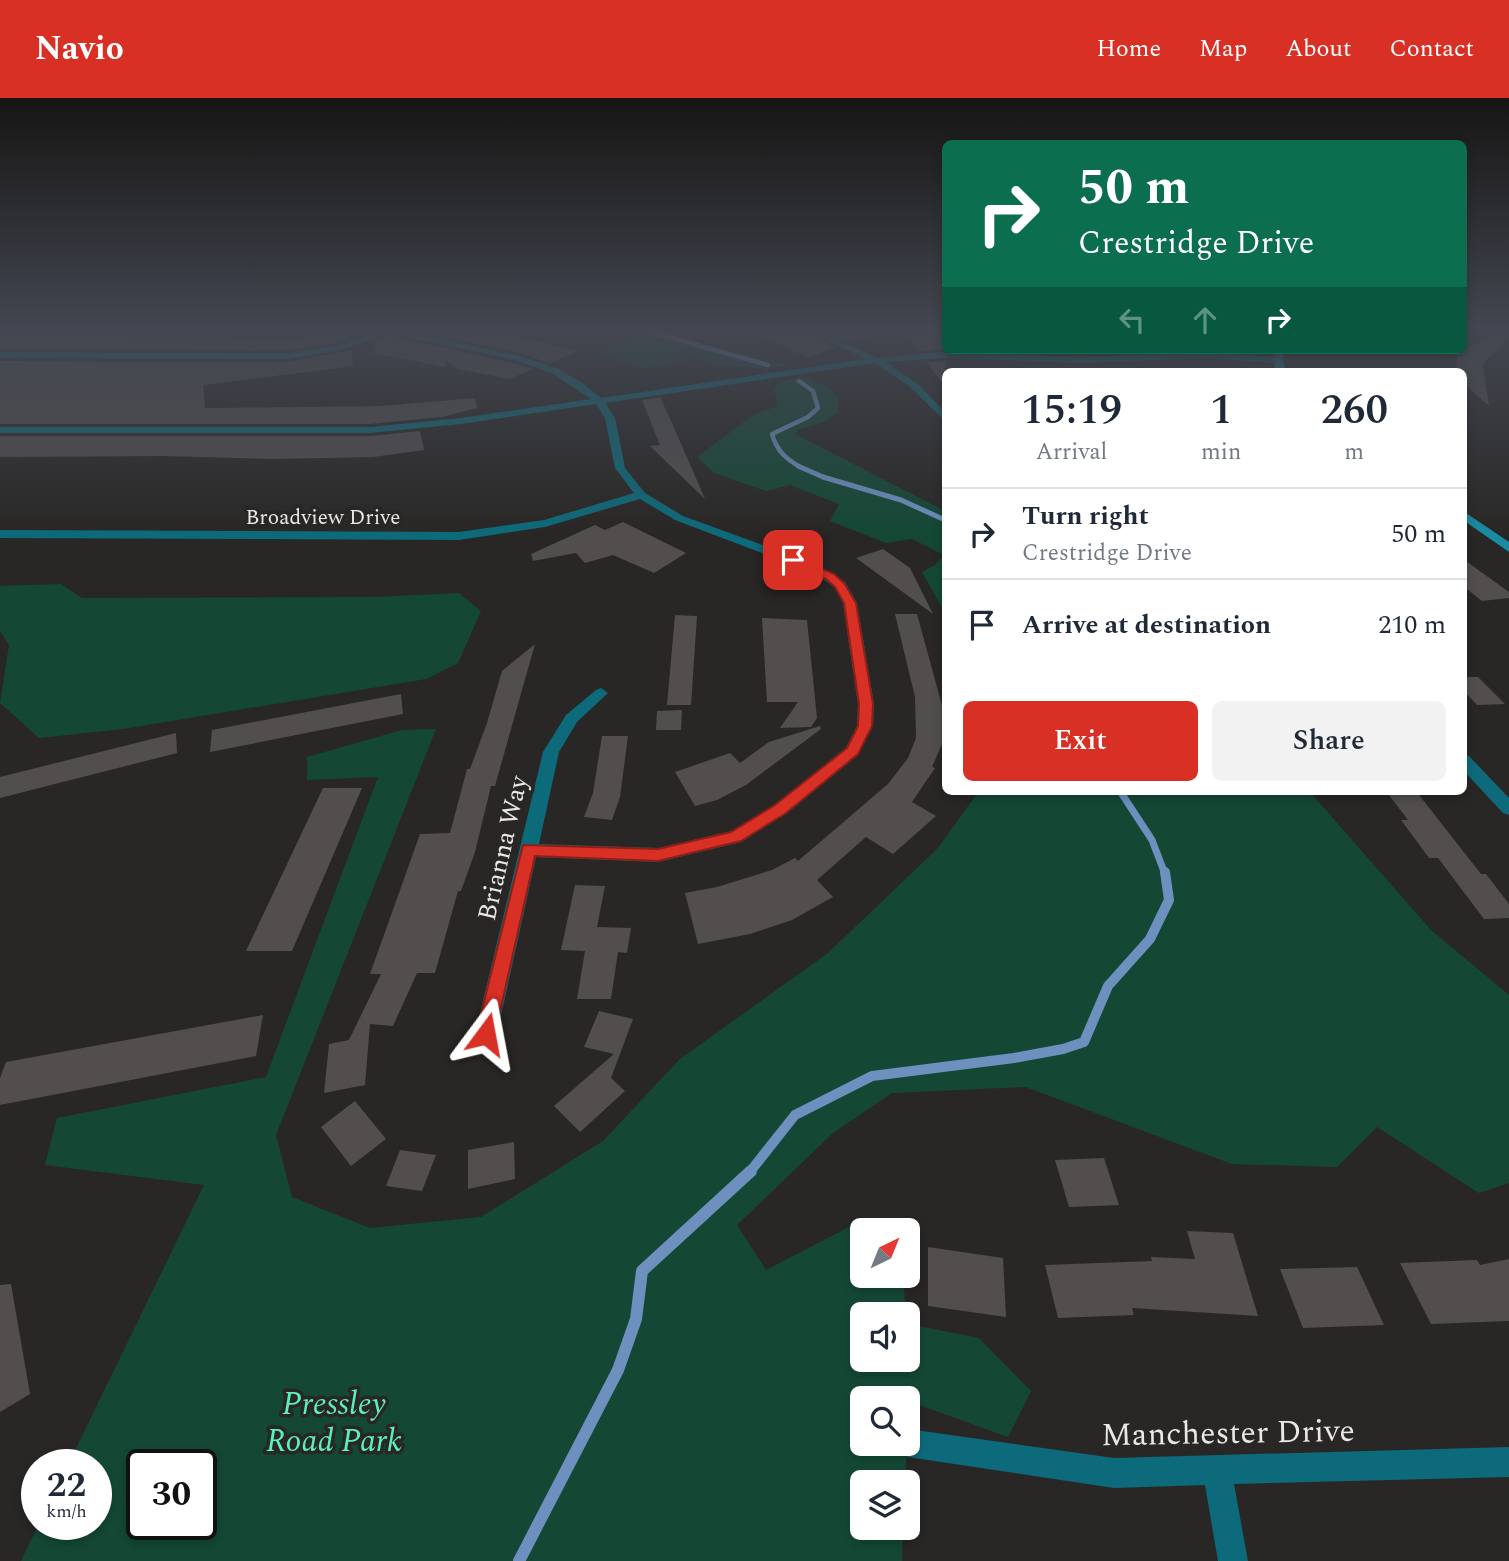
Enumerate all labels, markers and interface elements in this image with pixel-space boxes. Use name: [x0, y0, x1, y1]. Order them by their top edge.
text: Navio: [35, 24, 124, 74]
text: Home: [1096, 31, 1161, 67]
text: Map: [1199, 31, 1247, 67]
text: About: [1285, 31, 1351, 67]
text: Contact: [1389, 31, 1474, 67]
text: 50 m: [1078, 151, 1189, 226]
icon: right: [963, 168, 1054, 259]
text: Crestridge Drive: [1078, 219, 1314, 268]
icon: left: [1113, 301, 1151, 339]
icon: ahead: [1186, 301, 1224, 339]
icon: right: [1259, 301, 1297, 339]
text: 15:19: [1021, 379, 1122, 442]
text: 1: [1210, 379, 1232, 442]
text: 260: [1320, 379, 1388, 442]
text: Arrival: [1036, 435, 1107, 470]
text: min: [1201, 435, 1241, 470]
text: m: [1344, 435, 1364, 470]
text: Turn right: [1022, 496, 1149, 536]
street label: Broadview Drive: [246, 502, 400, 534]
text: 50 m: [1391, 514, 1446, 554]
icon: right: [963, 515, 1001, 553]
pin: [763, 530, 823, 590]
text: Crestridge Drive: [1022, 536, 1192, 571]
icon: arrive: [774, 541, 812, 579]
text: Arrive at destination: [1022, 605, 1271, 645]
text: 210 m: [1378, 605, 1446, 645]
icon: arrive: [963, 606, 1001, 644]
button: Exit: [963, 701, 1198, 781]
button: Share: [1212, 701, 1446, 781]
street label: Brianna Way: [467, 770, 539, 925]
position arrow: [449, 997, 523, 1071]
north arrow: [850, 1218, 920, 1288]
map controls: [850, 1218, 920, 1540]
button: sound: [850, 1302, 920, 1372]
park label: Pressley Road Park: [266, 1380, 402, 1466]
button: search: [850, 1386, 920, 1456]
street label: Manchester Drive: [1101, 1407, 1355, 1460]
speed limit sign: 30: [126, 1449, 217, 1540]
text: 22: [47, 1459, 86, 1512]
button: layers: [850, 1470, 920, 1540]
text: km/h: [46, 1498, 87, 1525]

